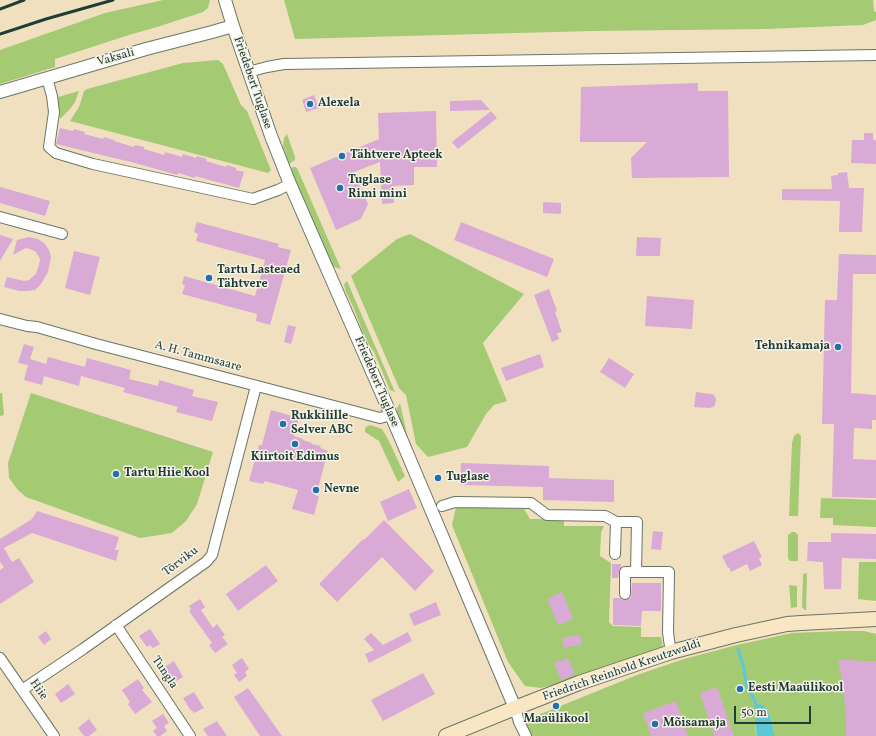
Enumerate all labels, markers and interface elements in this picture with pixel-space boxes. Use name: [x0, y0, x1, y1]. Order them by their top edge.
street label: Friedebert Tuglase: [229, 35, 275, 131]
street label: Vaksali: [96, 46, 136, 70]
place label: Alexela: [318, 97, 360, 111]
marker: Alexela: [305, 99, 315, 109]
place label: Tähtvere Apteek: [350, 149, 443, 163]
marker: Tähtvere Apteek: [337, 151, 347, 161]
place label: Tuglase Rimi mini: [348, 174, 407, 202]
marker: Tuglase Rimi mini: [335, 183, 345, 193]
place label: Tartu Lasteaed Tähtvere: [217, 264, 300, 292]
marker: Tartu Lasteaed Tähtvere: [204, 273, 214, 283]
street label: Friedebert Tuglase: [350, 335, 402, 429]
street label: A. H. Tammsaare: [153, 338, 243, 376]
place label: Tehnikamaja: [755, 340, 830, 354]
marker: Tehnikamaja: [833, 342, 843, 352]
place label: Rukkilille Selver ABC: [291, 410, 353, 438]
marker: Rukkilille Selver ABC: [278, 419, 288, 429]
marker: Kiirtoit Edimus: [290, 439, 300, 449]
place label: Kiirtoit Edimus: [251, 451, 339, 465]
place label: Tartu Hiie Kool: [124, 467, 210, 481]
marker: Tartu Hiie Kool: [111, 469, 121, 479]
place label: Tuglase: [446, 471, 489, 485]
marker: Tuglase: [433, 473, 443, 483]
place label: Nevne: [324, 483, 359, 497]
marker: Nevne: [311, 485, 321, 495]
street label: Tõrviku: [160, 544, 202, 580]
street label: Friedrich Reinhold Kreutzwaldi: [541, 637, 703, 705]
street label: Tungla: [148, 654, 180, 692]
street label: Hiie: [26, 677, 50, 703]
place label: Eesti Maaülikool: [748, 682, 843, 696]
marker: Eesti Maaülikool: [735, 684, 745, 694]
scale bar: [736, 698, 813, 724]
marker: Maaülikool: [551, 701, 561, 711]
text: 50 m: [741, 705, 767, 721]
place label: Maaülikool: [523, 713, 589, 727]
place label: Mõisamaja: [663, 717, 726, 731]
marker: Mõisamaja: [650, 719, 660, 729]

